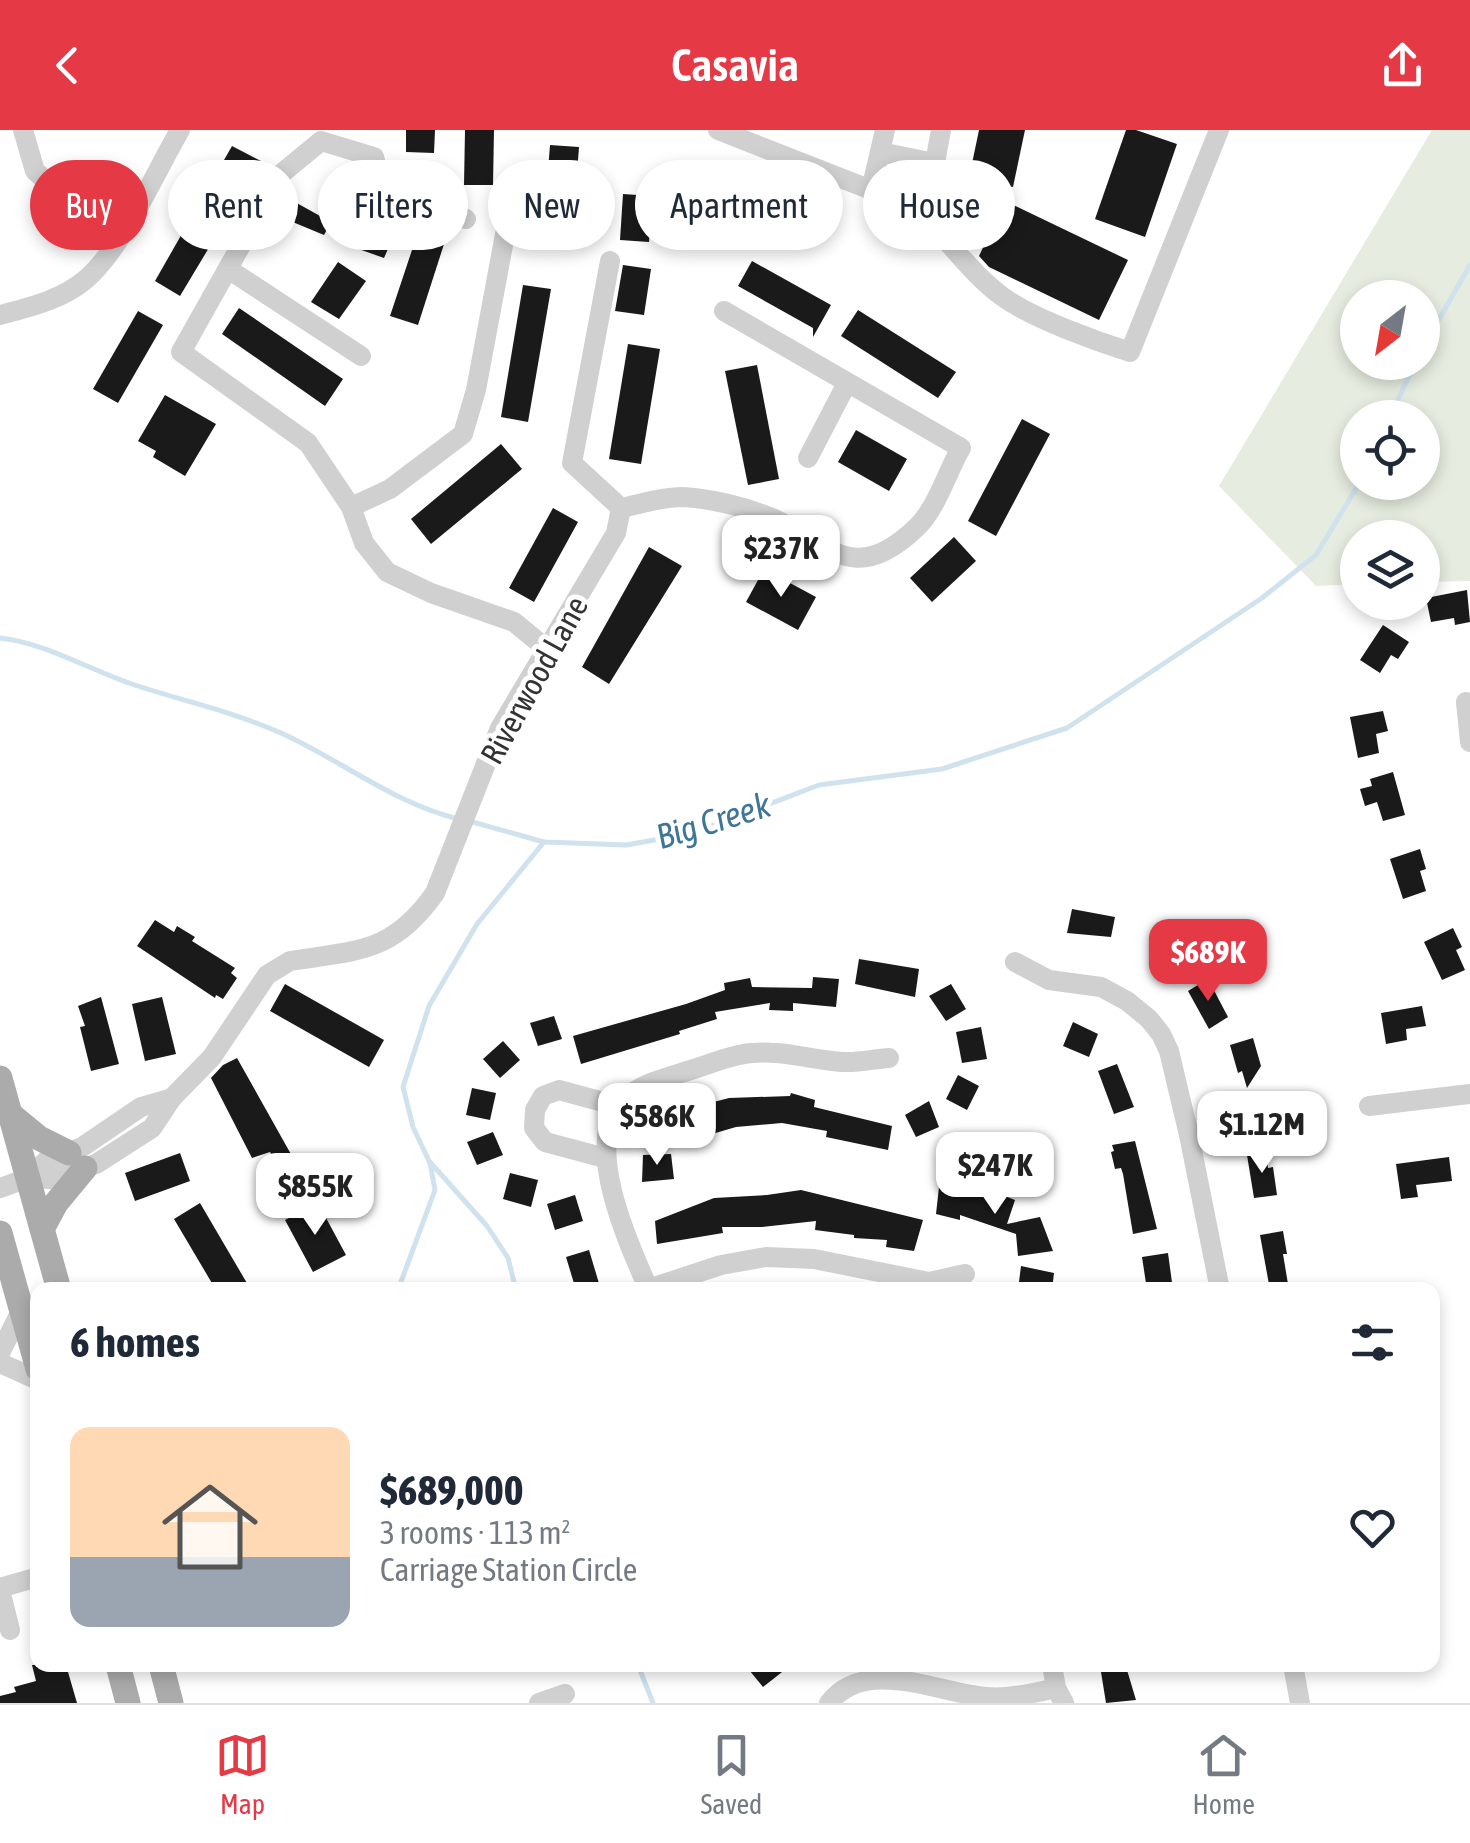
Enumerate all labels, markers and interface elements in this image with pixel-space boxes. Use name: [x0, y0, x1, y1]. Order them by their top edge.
icon: back: [40, 38, 95, 93]
icon: share: [1375, 38, 1430, 93]
text: Casavia: [671, 39, 799, 91]
chip: Buy: [30, 160, 148, 250]
chip: Rent: [168, 160, 298, 250]
chip: Filters: [318, 160, 468, 250]
chip: New: [488, 160, 615, 250]
chip: Apartment: [635, 160, 843, 250]
chip: House: [863, 160, 1015, 250]
north arrow: [1340, 280, 1440, 380]
map controls: [1340, 280, 1440, 620]
button: locate: [1340, 400, 1440, 500]
pin: $237K: [711, 515, 851, 600]
button: layers: [1340, 520, 1440, 620]
text: $237K: [744, 529, 818, 566]
street label: Riverwood Lane: [473, 590, 595, 770]
water label: Big Creek: [651, 784, 776, 856]
pin: $689K: [1138, 919, 1278, 1004]
text: $689K: [1171, 933, 1245, 970]
pin: $586K: [587, 1083, 727, 1168]
pin: $1.12M: [1181, 1091, 1343, 1176]
text: $586K: [620, 1097, 694, 1134]
text: $1.12M: [1219, 1105, 1305, 1142]
pin: $247K: [925, 1132, 1065, 1217]
text: $247K: [958, 1146, 1032, 1183]
pin: $855K: [245, 1153, 385, 1238]
text: $855K: [278, 1167, 352, 1204]
icon: filters: [1345, 1315, 1400, 1370]
text: 6 homes: [70, 1318, 200, 1366]
text: $689,000: [380, 1466, 524, 1514]
icon: home: [150, 1467, 270, 1587]
icon: heart: [1345, 1500, 1400, 1555]
text: 3 rooms · 113 m²: [380, 1514, 570, 1551]
text: Carriage Station Circle: [380, 1551, 637, 1588]
tab: Map: [215, 1728, 270, 1820]
tab: Saved: [700, 1728, 762, 1820]
tab: Home: [1193, 1728, 1255, 1820]

